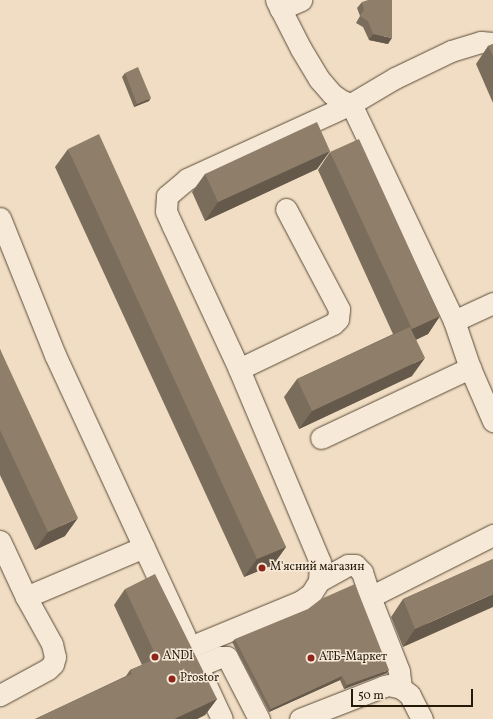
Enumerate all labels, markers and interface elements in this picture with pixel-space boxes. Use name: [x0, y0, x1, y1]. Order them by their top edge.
place label: М'ясний магазин: [270, 561, 364, 575]
marker: М'ясний магазин: [257, 563, 267, 573]
place label: ANDI: [163, 650, 193, 664]
place label: АТБ-Маркет: [319, 651, 387, 665]
marker: ANDI: [150, 652, 160, 662]
marker: АТБ-Маркет: [306, 653, 316, 663]
place label: Prostor: [180, 672, 219, 686]
marker: Prostor: [167, 674, 177, 684]
scale bar: [353, 681, 475, 707]
text: 50 m: [358, 688, 384, 704]

